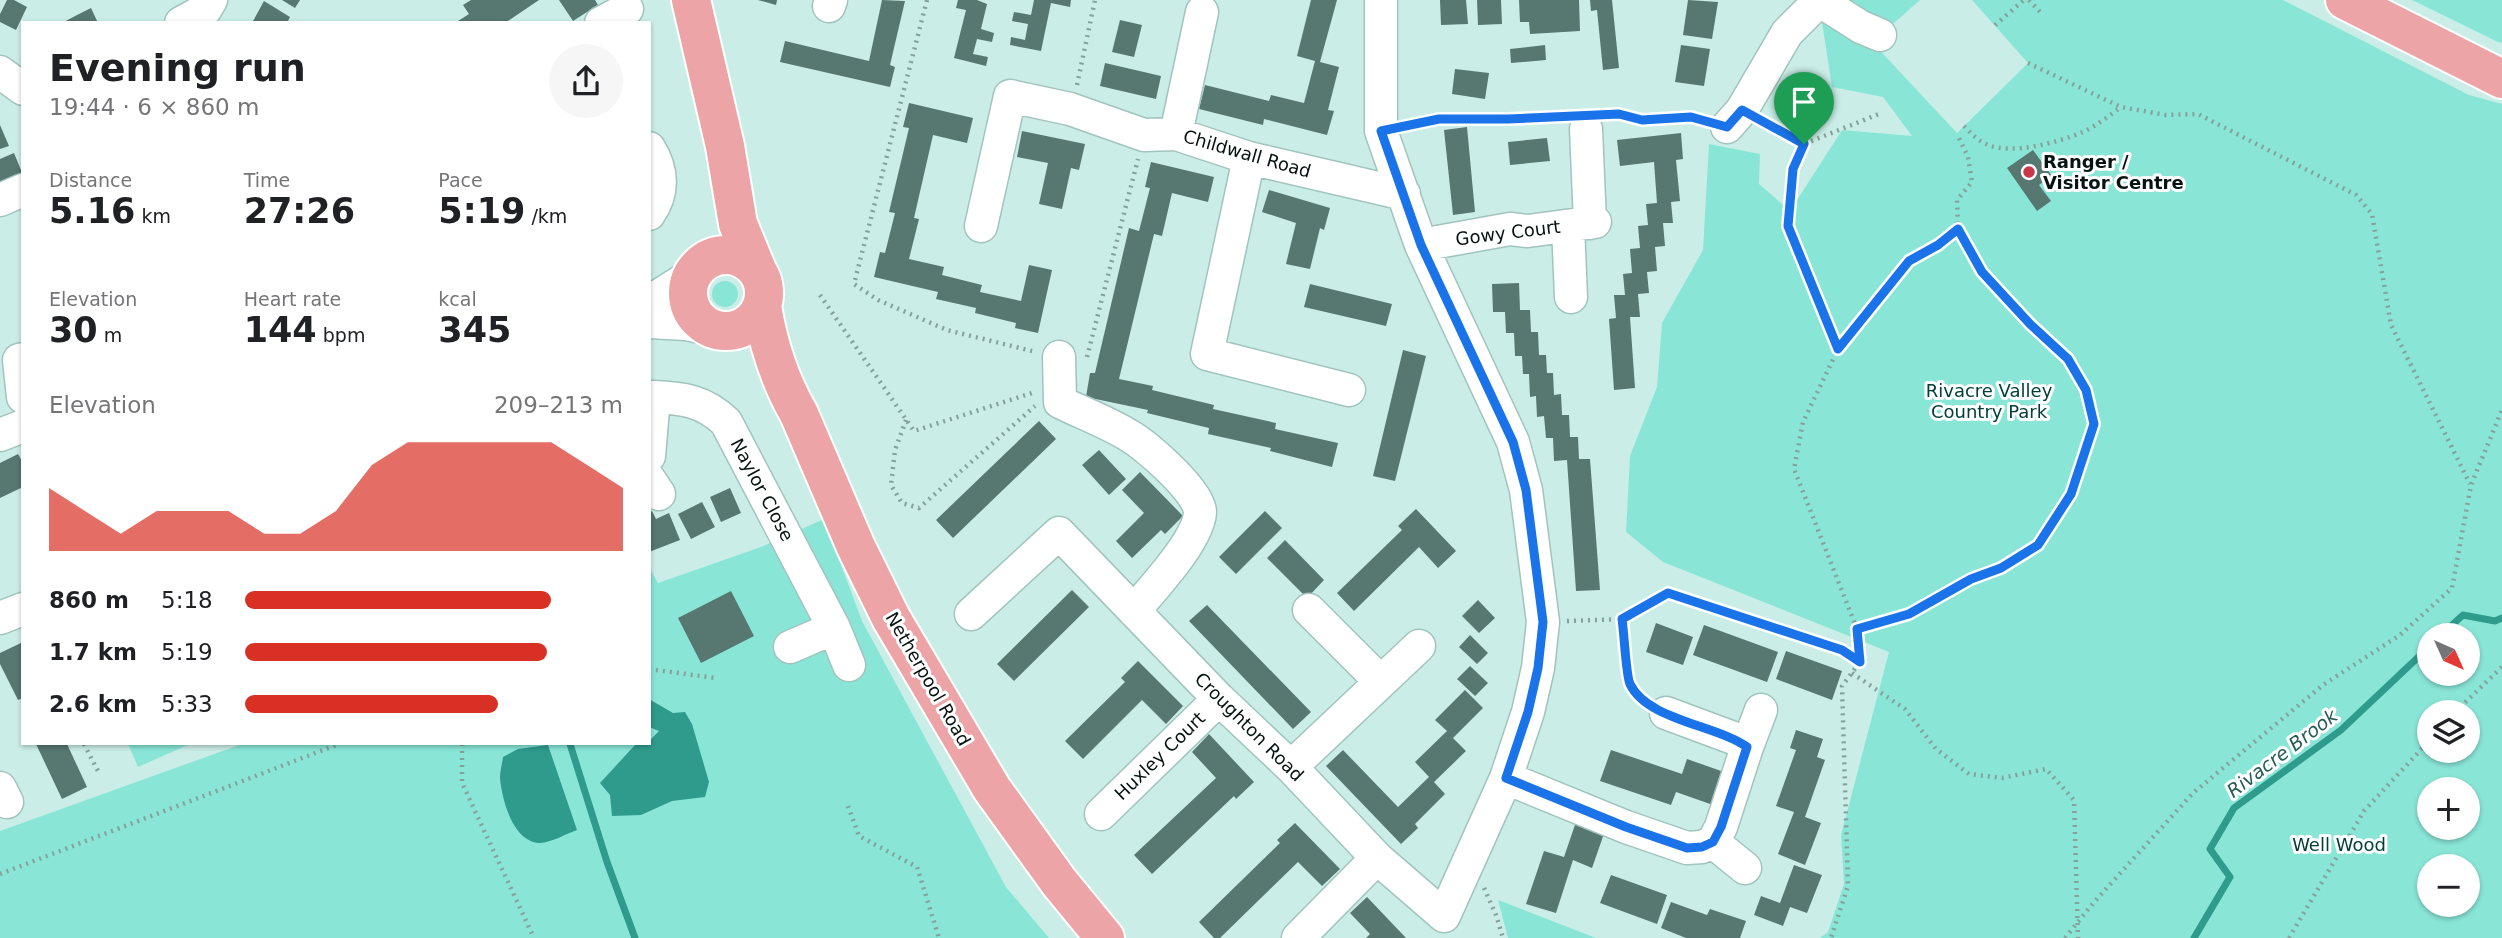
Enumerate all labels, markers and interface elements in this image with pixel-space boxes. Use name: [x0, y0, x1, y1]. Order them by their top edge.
button: share: [549, 44, 623, 118]
text: Evening run: [49, 46, 306, 90]
pin: [1774, 72, 1834, 144]
icon: arrive: [1785, 83, 1823, 121]
text: 19:44 · 6 × 860 m: [49, 94, 259, 120]
street label: Childwall Road: [1181, 125, 1313, 182]
place label: Ranger / Visitor Centre: [2043, 151, 2184, 193]
marker: Ranger / Visitor Centre: [2021, 164, 2037, 180]
text: Distance: [49, 169, 132, 191]
text: Time: [244, 169, 290, 191]
text: Pace: [438, 169, 483, 191]
text: 5.16: [49, 191, 135, 231]
text: 27:26: [244, 191, 355, 231]
text: 5:19: [438, 191, 525, 231]
text: km: [135, 205, 171, 227]
text: /km: [525, 205, 567, 227]
street label: Gowy Court: [1454, 216, 1562, 249]
text: Elevation: [49, 288, 137, 310]
text: Heart rate: [244, 288, 341, 310]
text: kcal: [438, 288, 477, 310]
text: 30: [49, 310, 98, 350]
text: 144: [244, 310, 317, 350]
text: 345: [438, 310, 511, 350]
text: m: [98, 324, 122, 346]
text: bpm: [317, 324, 365, 346]
park label: Rivacre Valley Country Park: [1926, 380, 2053, 422]
text: Elevation: [49, 392, 156, 418]
text: 209–213 m: [494, 392, 623, 418]
street label: Naylor Close: [727, 435, 798, 545]
text: 860 m: [49, 587, 129, 613]
text: 5:18: [161, 587, 213, 613]
street label: Netherpool Road: [882, 608, 975, 749]
north arrow: [2417, 623, 2480, 686]
map controls: [2417, 623, 2480, 917]
text: 1.7 km: [49, 639, 137, 665]
text: 5:19: [161, 639, 213, 665]
street label: Croughton Road: [1191, 668, 1308, 785]
text: 2.6 km: [49, 691, 137, 717]
text: 5:33: [161, 691, 213, 717]
button: layers: [2417, 700, 2480, 763]
water label: Rivacre Brook: [2222, 704, 2342, 802]
street label: Huxley Court: [1110, 707, 1209, 804]
button: +: [2417, 777, 2480, 840]
park label: Well Wood: [2292, 834, 2386, 855]
button: −: [2417, 854, 2480, 917]

